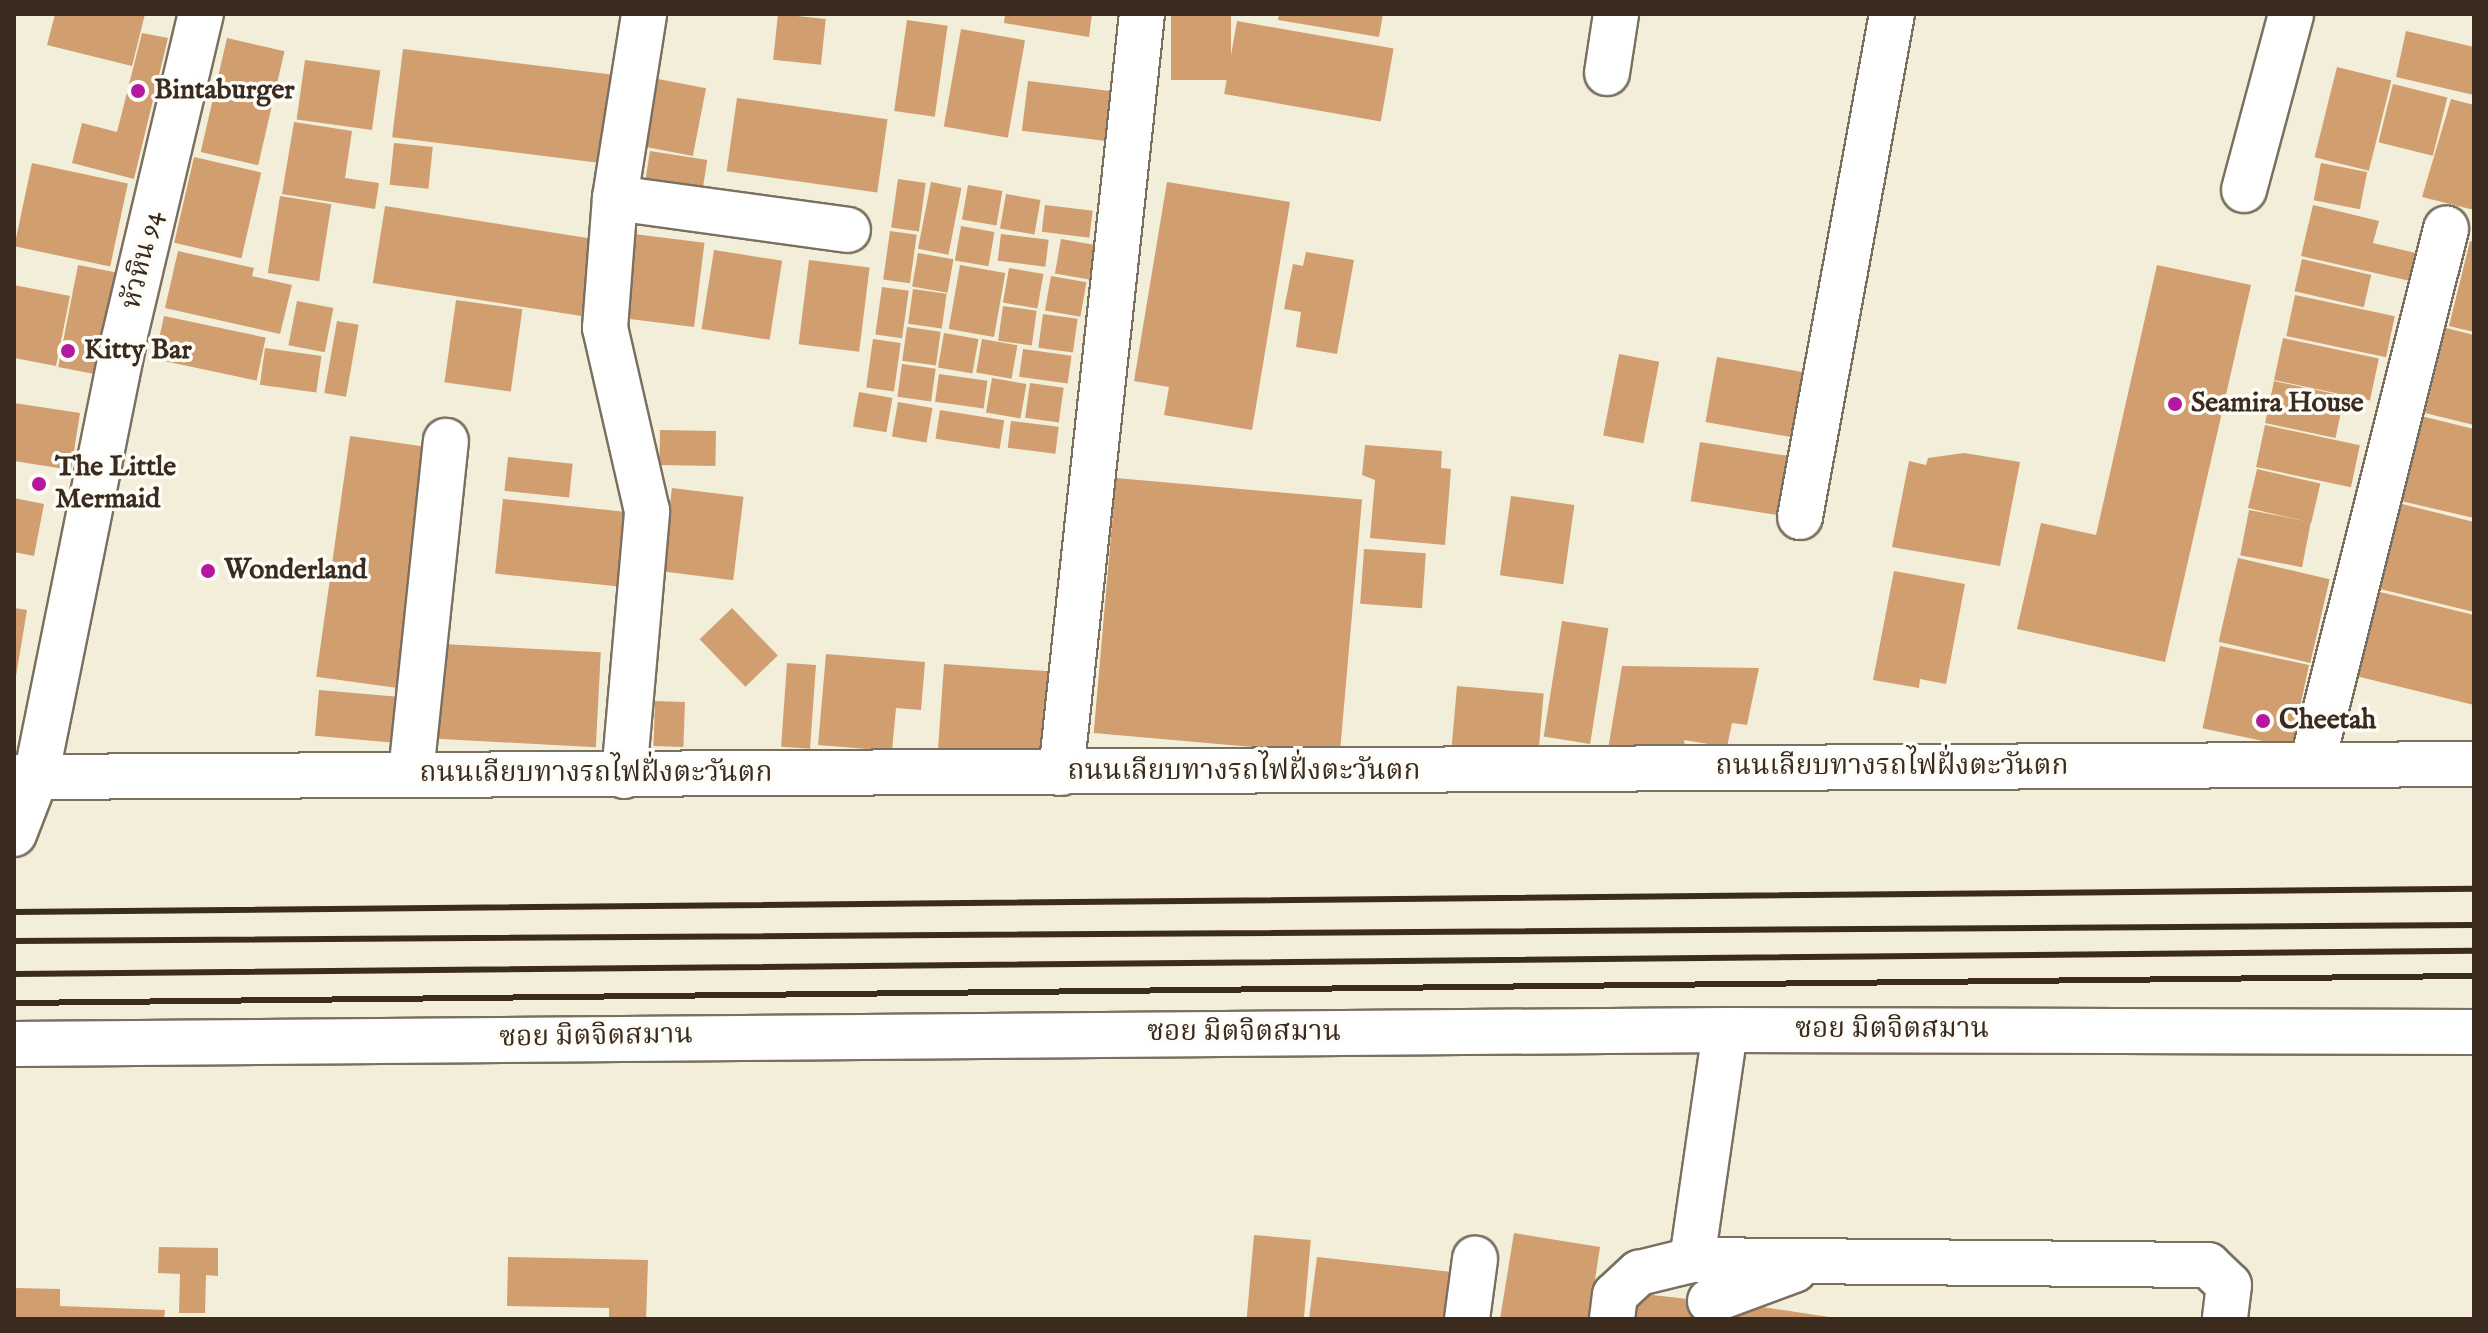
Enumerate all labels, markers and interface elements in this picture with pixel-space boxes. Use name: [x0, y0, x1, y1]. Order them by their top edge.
place label: Bintaburger: [154, 74, 295, 108]
marker: Bintaburger: [129, 82, 147, 100]
street label: หัวหิน 94: [115, 208, 171, 312]
place label: Kitty Bar: [84, 334, 192, 368]
marker: Kitty Bar: [59, 342, 77, 360]
place label: Seamira House: [2191, 387, 2364, 421]
marker: Seamira House: [2166, 395, 2184, 413]
place label: The Little Mermaid: [55, 451, 176, 517]
marker: The Little Mermaid: [30, 475, 48, 493]
place label: Wonderland: [224, 554, 367, 588]
marker: Wonderland: [199, 562, 217, 580]
place label: Cheetah: [2279, 704, 2376, 738]
marker: Cheetah: [2254, 712, 2272, 730]
street label: ถนนเลียบทางรถไฟฝั่งตะวันตก: [1715, 750, 2069, 784]
street label: ถนนเลียบทางรถไฟฝั่งตะวันตก: [1067, 755, 1421, 789]
street label: ถนนเลียบทางรถไฟฝั่งตะวันตก: [419, 757, 773, 791]
street label: ซอย มิตจิตสมาน: [1795, 1013, 1989, 1047]
street label: ซอย มิตจิตสมาน: [1147, 1016, 1341, 1050]
street label: ซอย มิตจิตสมาน: [499, 1019, 693, 1055]

